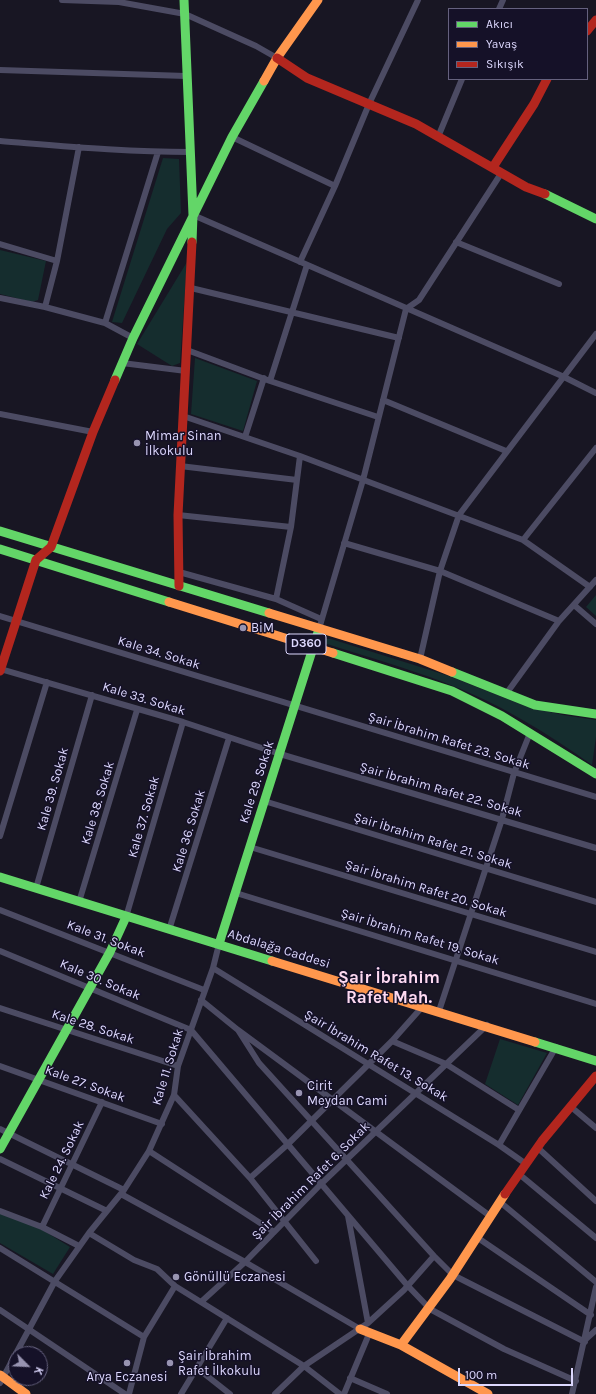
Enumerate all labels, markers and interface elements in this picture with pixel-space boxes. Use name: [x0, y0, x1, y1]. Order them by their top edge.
legend: [448, 8, 588, 80]
text: Akıcı: [486, 17, 513, 31]
text: Yavaş: [486, 37, 517, 51]
text: Sıkışık: [486, 57, 524, 71]
place label: Mimar Sinan İlkokulu: [145, 428, 222, 459]
marker: Mimar Sinan İlkokulu: [132, 438, 142, 448]
place label: BiM: [251, 620, 274, 636]
marker: BiM: [238, 623, 248, 633]
street label: Kale 34. Sokak: [116, 633, 202, 673]
road number: D360: [286, 634, 326, 654]
street label: Kale 33. Sokak: [101, 679, 187, 719]
street label: Şair İbrahim Rafet 23. Sokak: [366, 709, 532, 773]
street label: Kale 29. Sokak: [236, 739, 278, 825]
street label: Kale 39. Sokak: [34, 746, 72, 832]
street label: Kale 38. Sokak: [78, 759, 118, 847]
street label: Şair İbrahim Rafet 22. Sokak: [358, 759, 524, 821]
street label: Kale 37. Sokak: [125, 774, 163, 860]
street label: Kale 36. Sokak: [169, 788, 209, 874]
street label: Şair İbrahim Rafet 21. Sokak: [352, 809, 514, 873]
street label: Şair İbrahim Rafet 20. Sokak: [343, 857, 509, 921]
street label: Şair İbrahim Rafet 19. Sokak: [339, 905, 501, 969]
street label: Kale 31. Sokak: [65, 917, 147, 961]
street label: Abdalağa Caddesi: [226, 926, 332, 972]
street label: Kale 30. Sokak: [57, 956, 143, 1004]
district label: Şair İbrahim Rafet Mah.: [338, 968, 440, 1008]
street label: Kale 28. Sokak: [50, 1006, 136, 1048]
street label: Şair İbrahim Rafet 13. Sokak: [301, 1007, 451, 1105]
street label: Kale 11. Sokak: [149, 1027, 187, 1107]
street label: Kale 27. Sokak: [43, 1062, 127, 1106]
place label: Cirit Meydan Cami: [307, 1078, 388, 1109]
marker: Cirit Meydan Cami: [294, 1088, 304, 1098]
street label: Kale 24. Sokak: [36, 1118, 88, 1202]
street label: Şair İbrahim Rafet 6. Sokak: [249, 1119, 373, 1243]
place label: Gönüllü Eczanesi: [184, 1269, 286, 1285]
marker: Gönüllü Eczanesi: [171, 1272, 181, 1282]
north arrow: [8, 1346, 48, 1386]
place label: Şair İbrahim Rafet İlkokulu: [178, 1348, 261, 1379]
marker: Arya Eczanesi: [122, 1358, 132, 1368]
marker: Şair İbrahim Rafet İlkokulu: [165, 1358, 175, 1368]
scale bar: [460, 1360, 575, 1386]
text: K: [31, 1365, 46, 1377]
text: 100 m: [465, 1368, 497, 1382]
place label: Arya Eczanesi: [86, 1369, 168, 1385]

